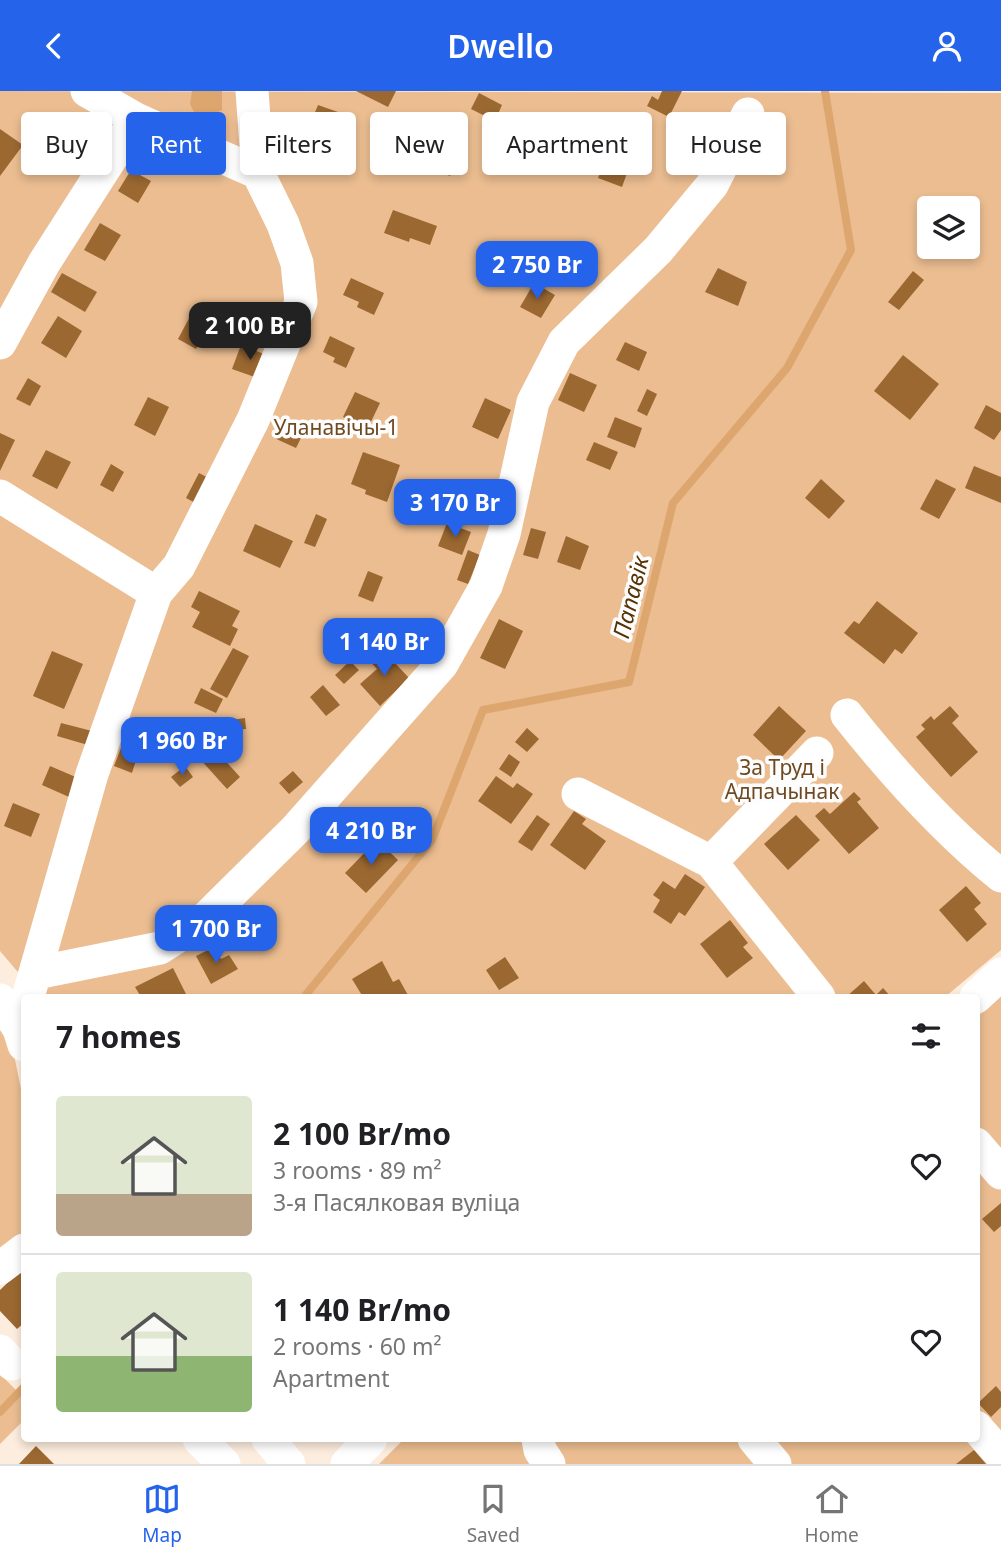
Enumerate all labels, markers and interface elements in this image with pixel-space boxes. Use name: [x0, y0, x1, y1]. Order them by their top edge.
text: Dwello: [447, 24, 554, 67]
icon: back: [35, 27, 73, 65]
icon: person: [928, 27, 966, 65]
chip: Buy: [21, 112, 112, 175]
chip: Rent: [126, 112, 226, 175]
chip: Filters: [240, 112, 356, 175]
chip: New: [370, 112, 468, 175]
chip: Apartment: [482, 112, 652, 175]
chip: House: [666, 112, 786, 175]
map controls: [917, 196, 980, 259]
button: layers: [917, 196, 980, 259]
pin: 2 750 Br: [465, 241, 609, 301]
text: 2 750 Br: [492, 248, 582, 280]
pin: 2 100 Br: [178, 303, 322, 362]
text: 2 100 Br: [205, 309, 295, 341]
park label: Уланавічы-1: [274, 413, 398, 441]
pin: 3 170 Br: [383, 479, 527, 539]
text: 3 170 Br: [410, 486, 500, 518]
water label: Папавік: [604, 551, 656, 642]
pin: 1 140 Br: [312, 619, 456, 678]
text: 1 140 Br: [339, 625, 429, 657]
pin: 1 960 Br: [110, 717, 254, 777]
text: 1 960 Br: [137, 724, 227, 756]
park label: За Труд і Адпачынак: [725, 753, 839, 805]
pin: 4 210 Br: [299, 807, 443, 867]
text: 4 210 Br: [326, 814, 416, 846]
pin: 1 700 Br: [144, 905, 288, 965]
text: 1 700 Br: [171, 912, 261, 944]
text: 7 homes: [56, 1016, 181, 1057]
icon: filters: [907, 1017, 945, 1055]
text: 2 100 Br/mo: [273, 1113, 451, 1154]
icon: home: [112, 1124, 196, 1208]
icon: heart: [907, 1147, 945, 1185]
text: 3 rooms · 89 m²: [273, 1154, 442, 1186]
text: 3-я Пасялковая вуліца: [273, 1186, 520, 1218]
text: 1 140 Br/mo: [273, 1289, 451, 1330]
icon: home: [112, 1300, 196, 1384]
icon: heart: [907, 1323, 945, 1361]
text: 2 rooms · 60 m²: [273, 1330, 442, 1362]
text: Apartment: [273, 1362, 390, 1394]
tab: Map: [142, 1480, 182, 1548]
tab: Saved: [467, 1480, 520, 1548]
tab: Home: [805, 1480, 859, 1548]

